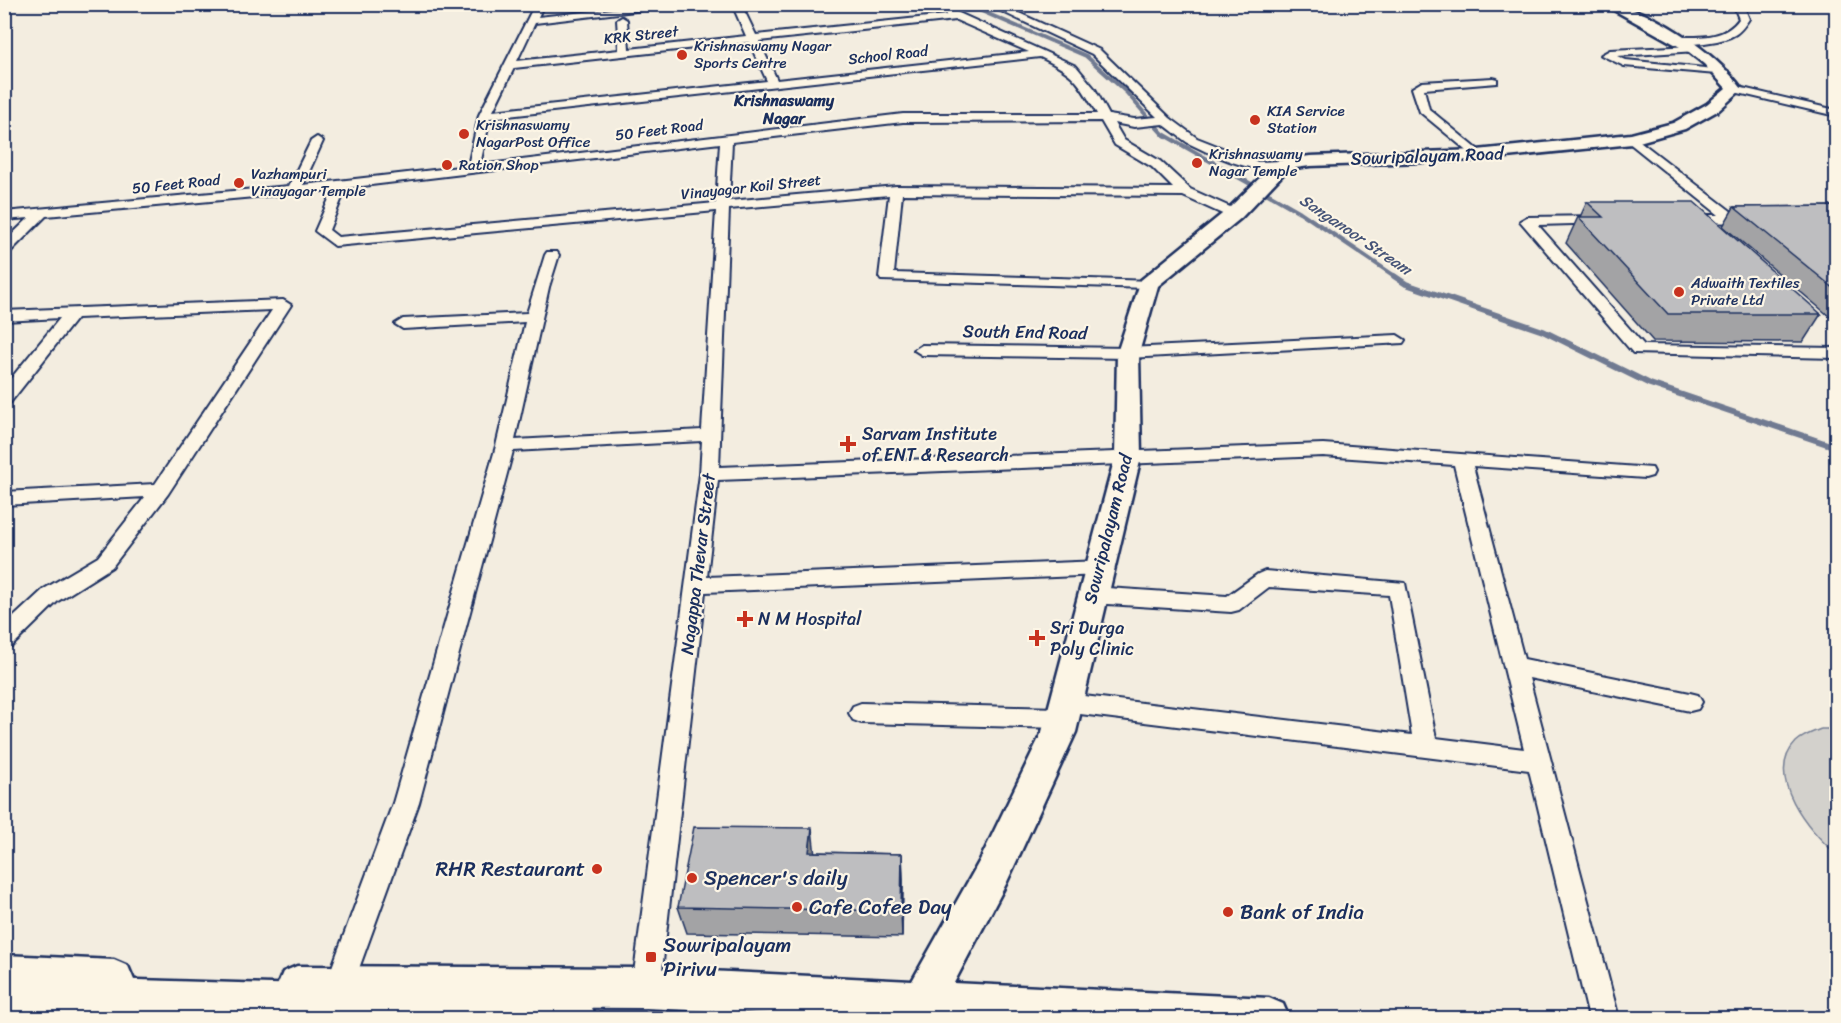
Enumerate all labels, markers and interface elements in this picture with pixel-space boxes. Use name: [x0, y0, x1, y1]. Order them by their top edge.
street label: KRK Street: [602, 18, 680, 52]
place label: Krishnaswamy Nagar Sports Centre: [694, 33, 832, 76]
street label: School Road: [847, 38, 930, 72]
marker: Krishnaswamy Nagar Sports Centre: [675, 48, 689, 62]
district label: Krishnaswamy Nagar: [733, 86, 835, 133]
place label: KIA Service Station: [1267, 98, 1345, 141]
place label: Krishnaswamy NagarPost Office: [476, 112, 591, 155]
street label: 50 Feet Road: [613, 112, 706, 148]
marker: KIA Service Station: [1248, 113, 1262, 127]
marker: Krishnaswamy NagarPost Office: [457, 127, 471, 141]
street label: Sowripalayam Road: [1350, 137, 1506, 175]
place label: Krishnaswamy Nagar Temple: [1209, 141, 1303, 184]
place label: Ration Shop: [459, 152, 539, 178]
marker: Krishnaswamy Nagar Temple: [1190, 156, 1204, 170]
marker: Ration Shop: [440, 158, 454, 172]
place label: Vazhampuri Vinayagar Temple: [251, 161, 366, 204]
street label: 50 Feet Road: [131, 166, 222, 202]
street label: Vinayagar Koil Street: [680, 167, 823, 207]
marker: Vazhampuri Vinayagar Temple: [232, 176, 246, 190]
water label: Sanganoor Stream: [1294, 186, 1419, 284]
place label: Adwaith Textiles Private Ltd: [1690, 270, 1800, 313]
marker: Adwaith Textiles Private Ltd: [1672, 285, 1686, 299]
street label: South End Road: [962, 315, 1089, 349]
place label: Sarvam Institute of ENT & Research: [862, 418, 1009, 471]
marker: Sarvam Institute of ENT & Research: [839, 435, 857, 453]
street label: Sowripalayam Road: [1074, 449, 1142, 607]
street label: Nagappa Thevar Street: [671, 471, 725, 656]
place label: N M Hospital: [758, 603, 862, 635]
marker: N M Hospital: [736, 610, 754, 628]
place label: Sri Durga Poly Clinic: [1050, 612, 1134, 665]
marker: Sri Durga Poly Clinic: [1028, 629, 1046, 647]
place label: RHR Restaurant: [436, 850, 585, 888]
place label: Spencer's daily: [704, 859, 848, 897]
marker: RHR Restaurant: [590, 862, 604, 876]
marker: Spencer's daily: [685, 871, 699, 885]
place label: Cafe Cofee Day: [809, 888, 952, 926]
place label: Bank of India: [1240, 893, 1364, 931]
marker: Cafe Cofee Day: [790, 900, 804, 914]
marker: Bank of India: [1221, 905, 1235, 919]
place label: Sowripalayam Pirivu: [663, 926, 792, 988]
marker: Sowripalayam Pirivu: [644, 950, 658, 964]

